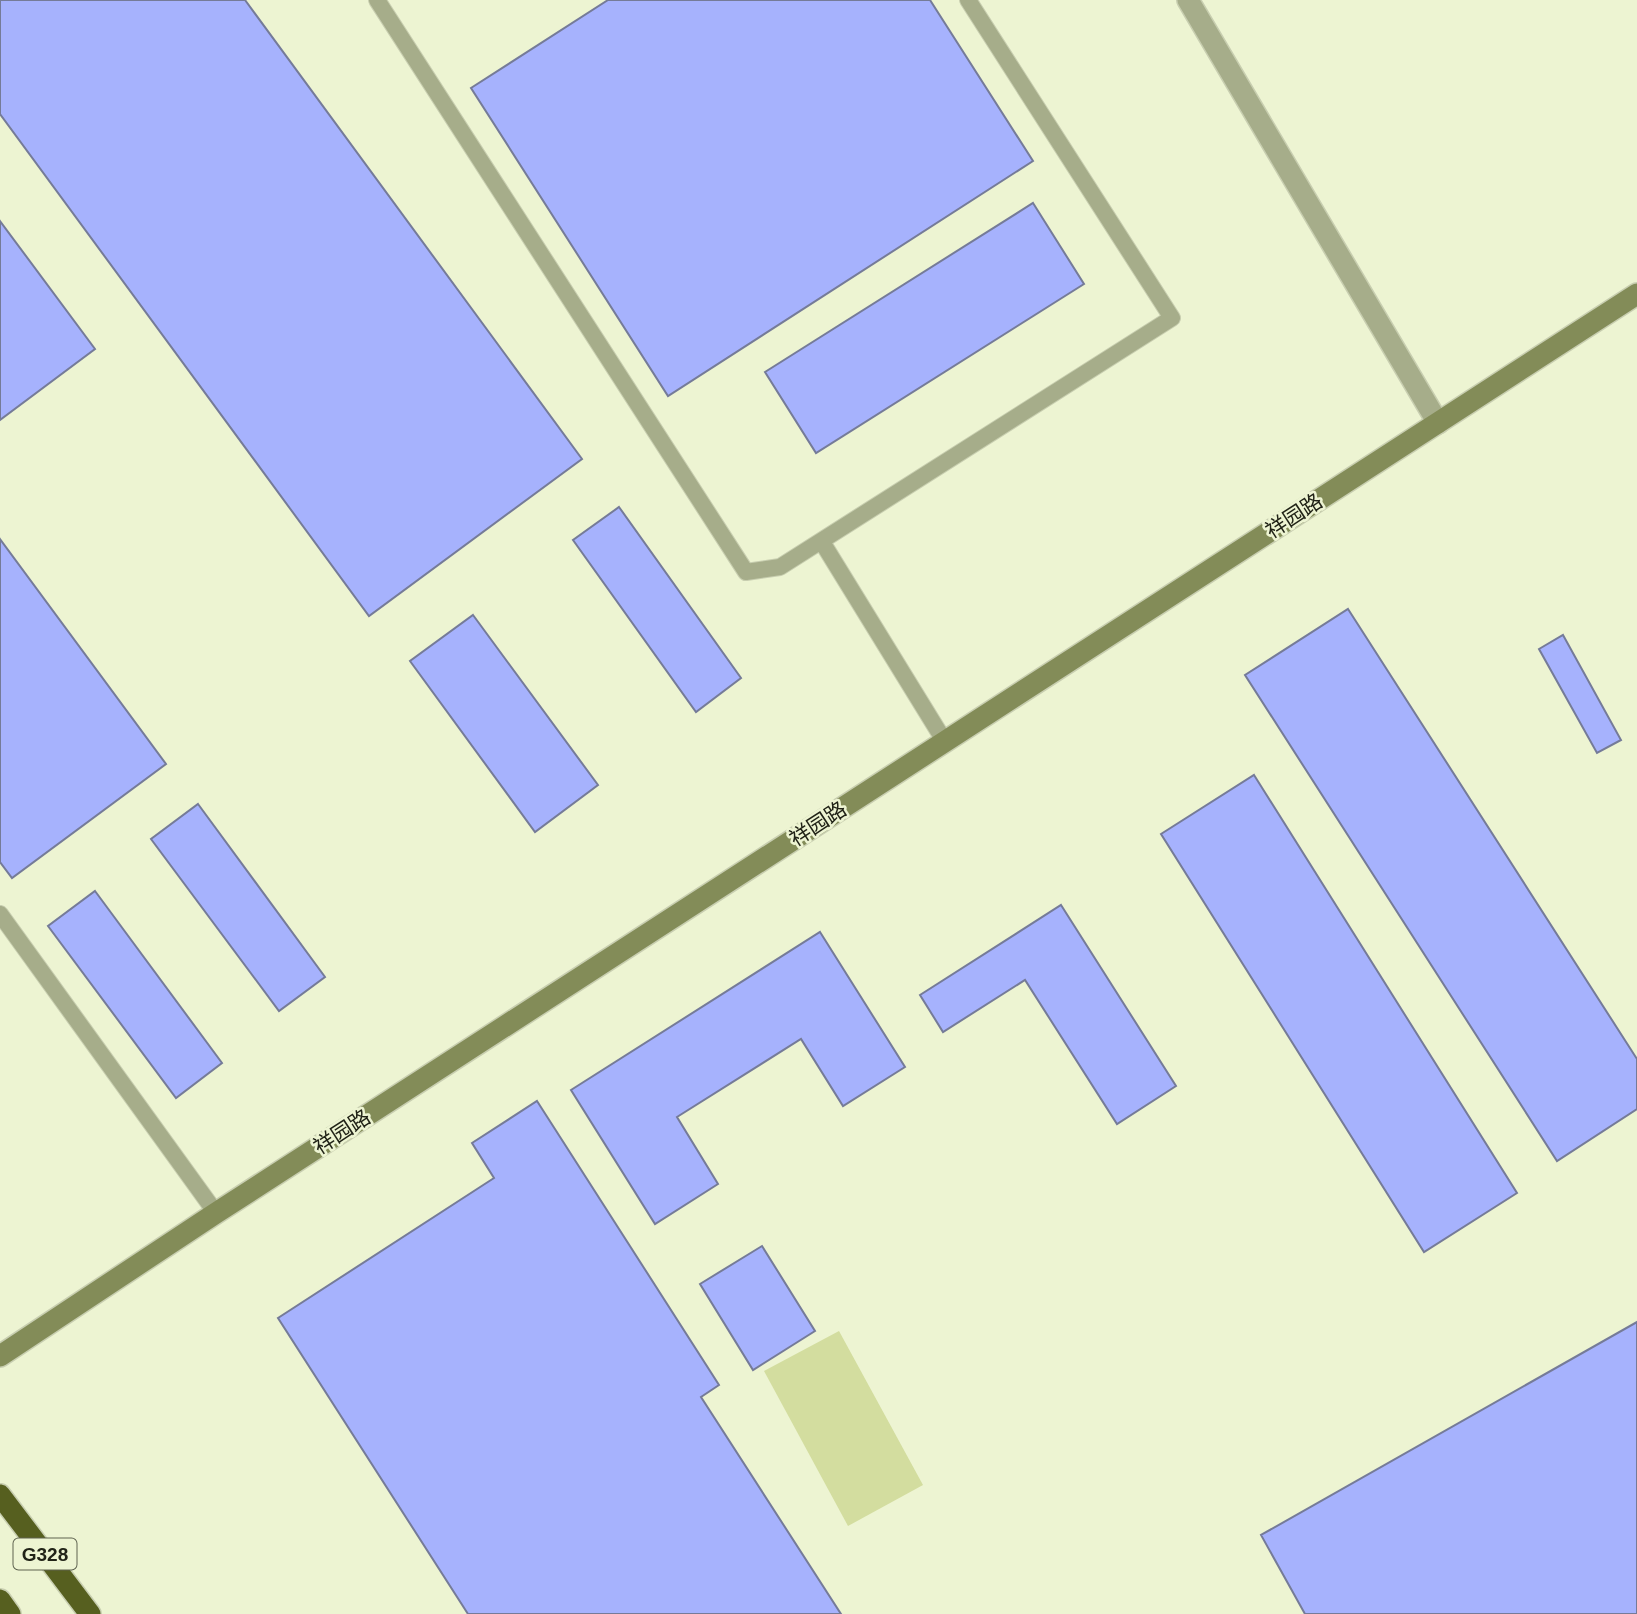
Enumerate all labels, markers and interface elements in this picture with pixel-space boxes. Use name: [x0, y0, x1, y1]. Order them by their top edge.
street label: 祥园路: [1261, 489, 1326, 542]
street label: 祥园路: [785, 797, 850, 850]
street label: 祥园路: [309, 1105, 374, 1158]
road number: G328: [14, 1538, 76, 1570]

